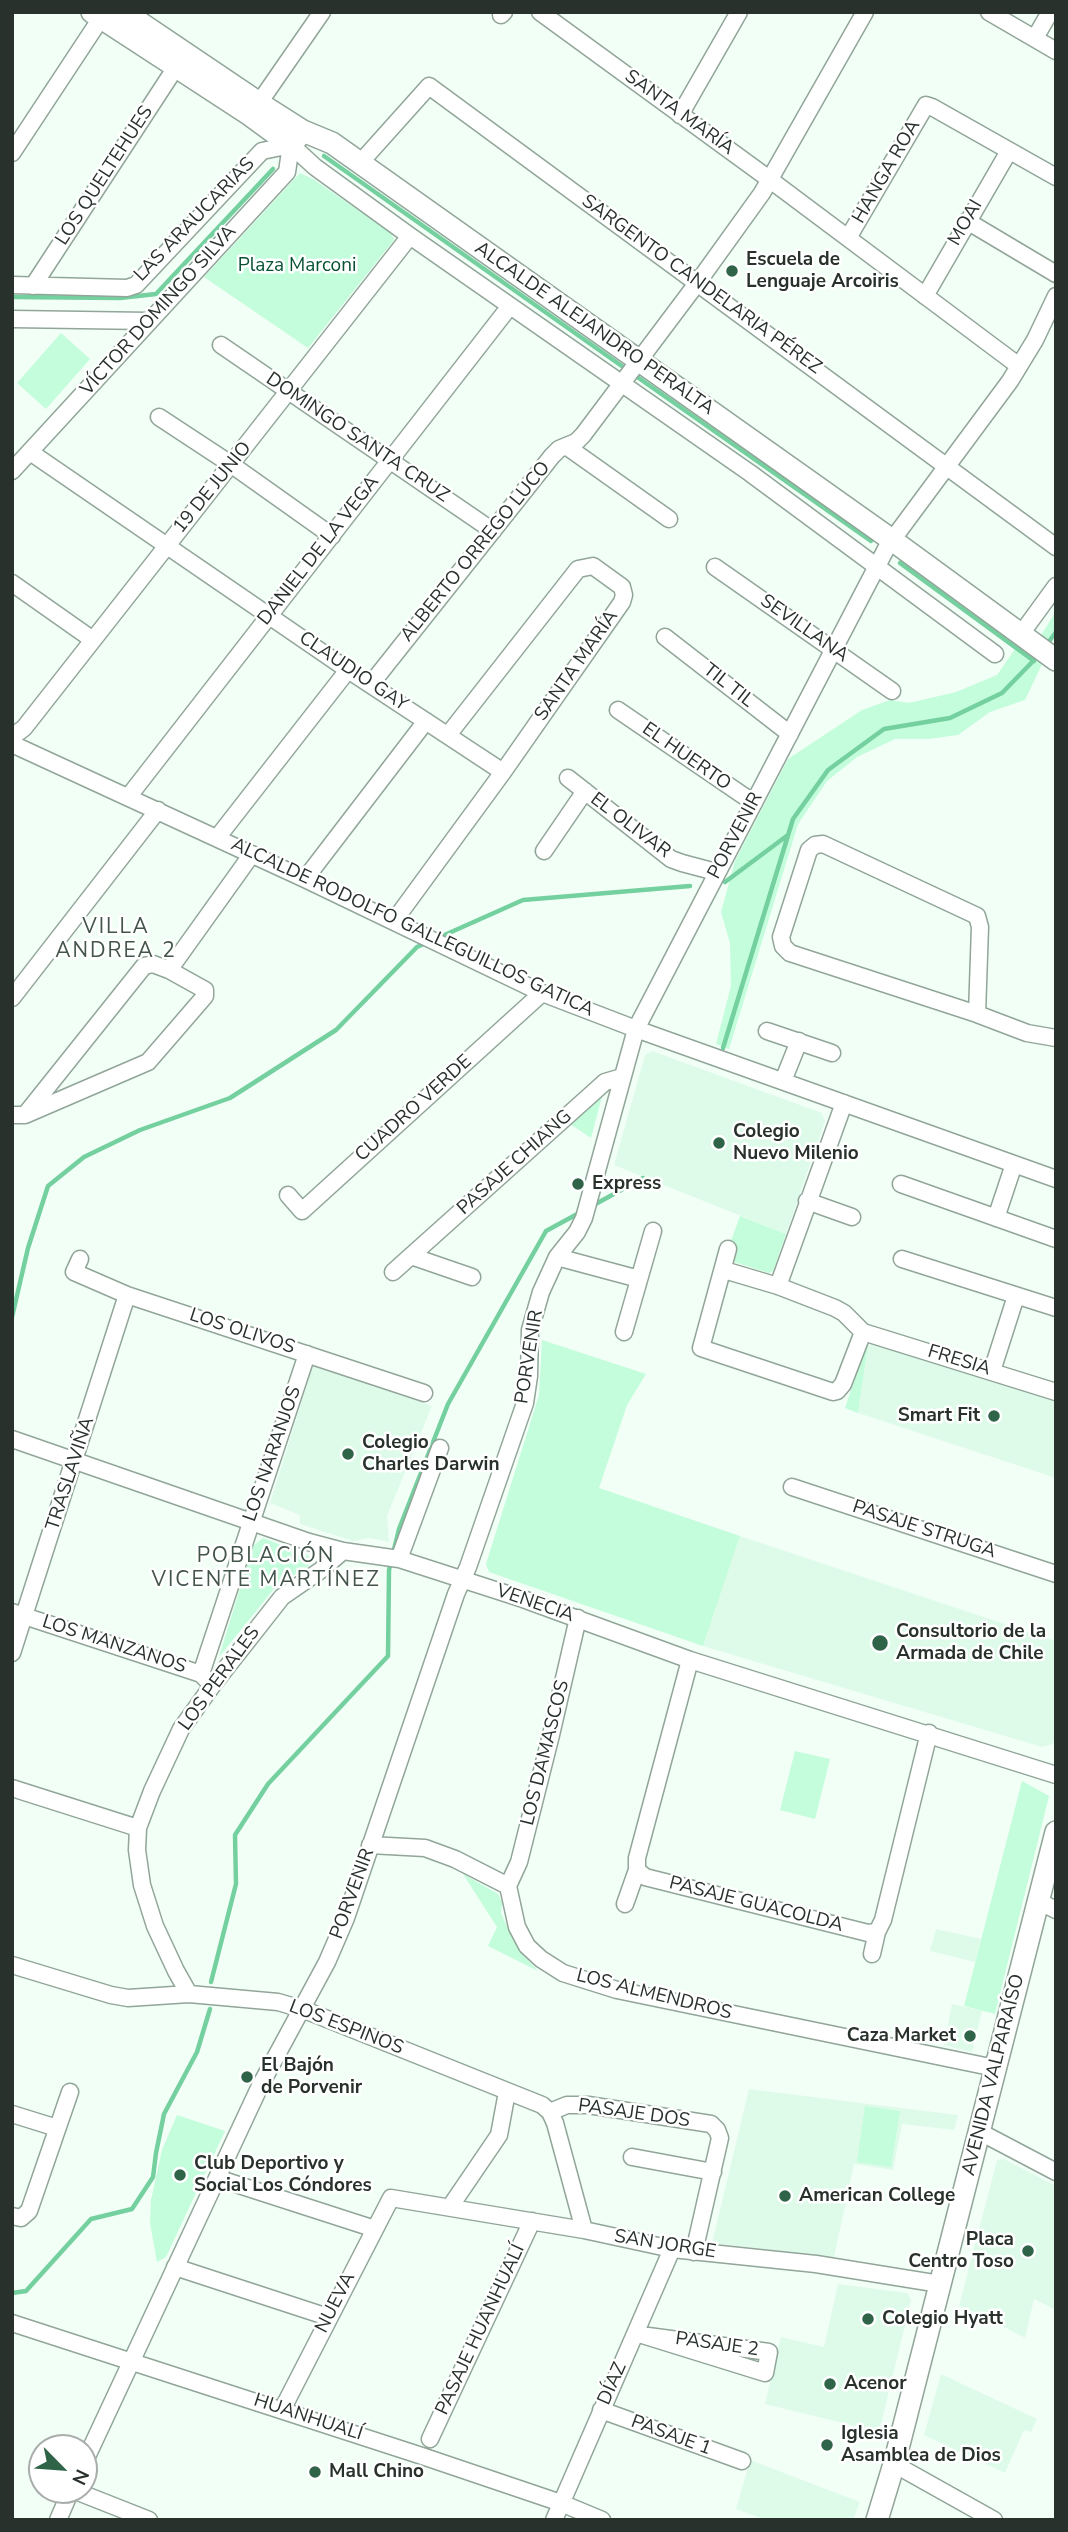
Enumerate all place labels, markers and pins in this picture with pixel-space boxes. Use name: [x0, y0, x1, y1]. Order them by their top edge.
place label: Escuela de Lenguaje Arcoiris: [746, 249, 899, 293]
marker: Escuela de Lenguaje Arcoiris: [724, 263, 740, 279]
place label: Colegio Nuevo Milenio: [733, 1121, 859, 1165]
marker: Colegio Nuevo Milenio: [711, 1135, 727, 1151]
place label: Express: [592, 1173, 661, 1195]
marker: Express: [570, 1176, 586, 1192]
place label: Smart Fit: [898, 1405, 980, 1427]
marker: Smart Fit: [986, 1408, 1002, 1424]
place label: Colegio Charles Darwin: [362, 1432, 500, 1476]
marker: Colegio Charles Darwin: [340, 1446, 356, 1462]
place label: Consultorio de la Armada de Chile: [896, 1621, 1046, 1665]
marker: Consultorio de la Armada de Chile: [870, 1633, 890, 1653]
place label: Caza Market: [847, 2025, 956, 2047]
marker: Caza Market: [962, 2028, 978, 2044]
place label: El Bajón de Porvenir: [261, 2055, 362, 2099]
marker: El Bajón de Porvenir: [239, 2069, 255, 2085]
place label: Club Deportivo y Social Los Cóndores: [194, 2153, 372, 2197]
marker: Club Deportivo y Social Los Cóndores: [172, 2167, 188, 2183]
place label: American College: [799, 2185, 955, 2207]
marker: American College: [777, 2188, 793, 2204]
place label: Placa Centro Toso: [908, 2229, 1014, 2273]
marker: Placa Centro Toso: [1020, 2243, 1036, 2259]
place label: Colegio Hyatt: [882, 2308, 1003, 2330]
marker: Colegio Hyatt: [860, 2311, 876, 2327]
place label: Acenor: [844, 2373, 907, 2395]
marker: Acenor: [822, 2376, 838, 2392]
place label: Iglesia Asamblea de Dios: [841, 2423, 1001, 2467]
marker: Iglesia Asamblea de Dios: [819, 2437, 835, 2453]
place label: Mall Chino: [329, 2461, 424, 2483]
marker: Mall Chino: [307, 2464, 323, 2480]

